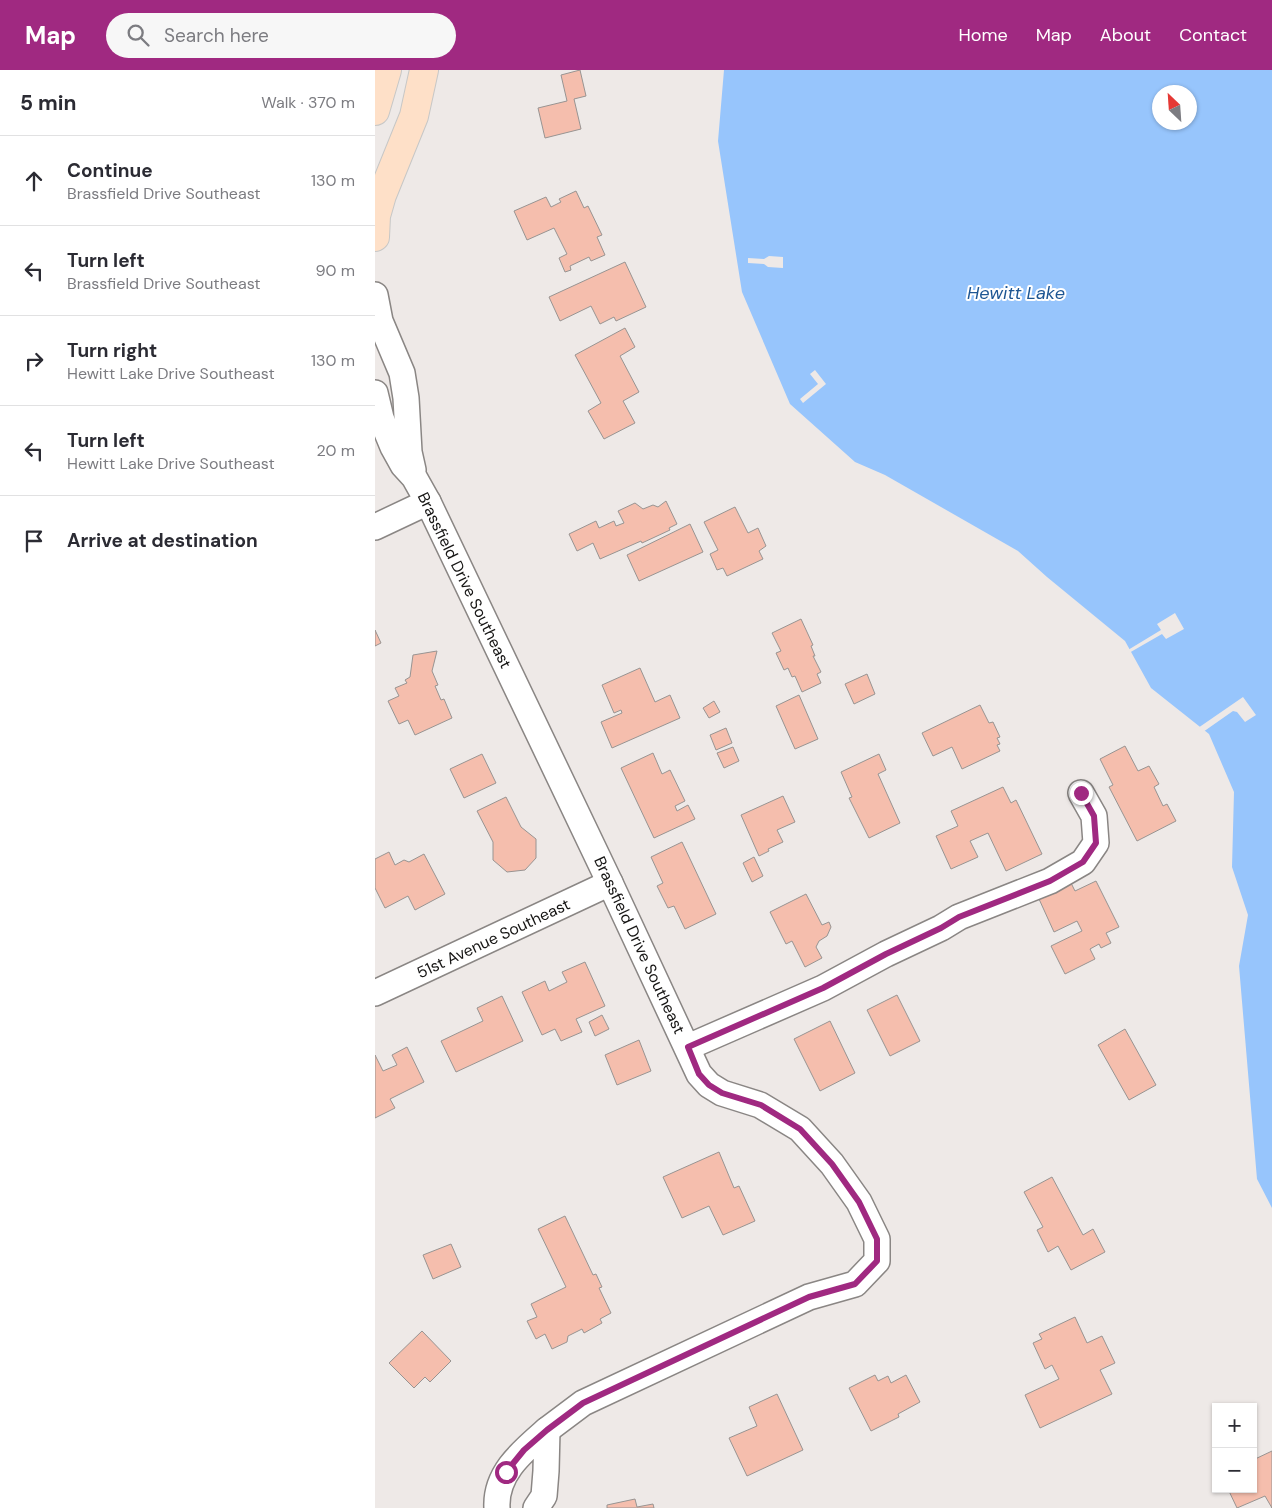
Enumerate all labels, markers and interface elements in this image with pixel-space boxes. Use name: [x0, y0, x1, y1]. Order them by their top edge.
search box: [106, 13, 456, 58]
text: Map: [25, 20, 76, 51]
icon: search: [124, 21, 152, 49]
text: Search here: [164, 23, 269, 48]
text: Home: [958, 23, 1008, 47]
text: Map: [1036, 23, 1072, 47]
text: About: [1100, 23, 1151, 47]
text: Contact: [1179, 23, 1247, 47]
north arrow: [1152, 85, 1197, 130]
text: 5 min: [20, 89, 76, 117]
text: Walk · 370 m: [261, 92, 355, 113]
text: Continue: [67, 158, 153, 183]
icon: ahead: [20, 167, 48, 195]
text: 130 m: [311, 170, 355, 191]
text: Brassfield Drive Southeast: [67, 183, 261, 204]
text: Turn left: [67, 248, 145, 273]
icon: left: [20, 257, 48, 285]
text: 90 m: [315, 260, 355, 281]
text: Brassfield Drive Southeast: [67, 273, 261, 294]
water label: Hewitt Lake: [967, 281, 1065, 305]
text: Turn right: [67, 338, 157, 363]
icon: right: [20, 347, 48, 375]
text: 130 m: [311, 350, 355, 371]
text: Hewitt Lake Drive Southeast: [67, 363, 275, 384]
text: Turn left: [67, 428, 145, 453]
icon: left: [20, 437, 48, 465]
text: 20 m: [316, 440, 355, 461]
text: Hewitt Lake Drive Southeast: [67, 453, 275, 474]
street label: Brassfield Drive Southeast: [413, 489, 516, 672]
icon: arrive: [20, 527, 48, 555]
text: Arrive at destination: [67, 528, 258, 553]
route end: [1070, 782, 1093, 805]
street label: Brassfield Drive Southeast: [589, 853, 690, 1037]
street label: 51st Avenue Southeast: [413, 894, 573, 983]
map controls: [1212, 1403, 1257, 1493]
button: +: [1212, 1403, 1257, 1448]
button: −: [1212, 1448, 1257, 1493]
route start: [495, 1461, 518, 1484]

